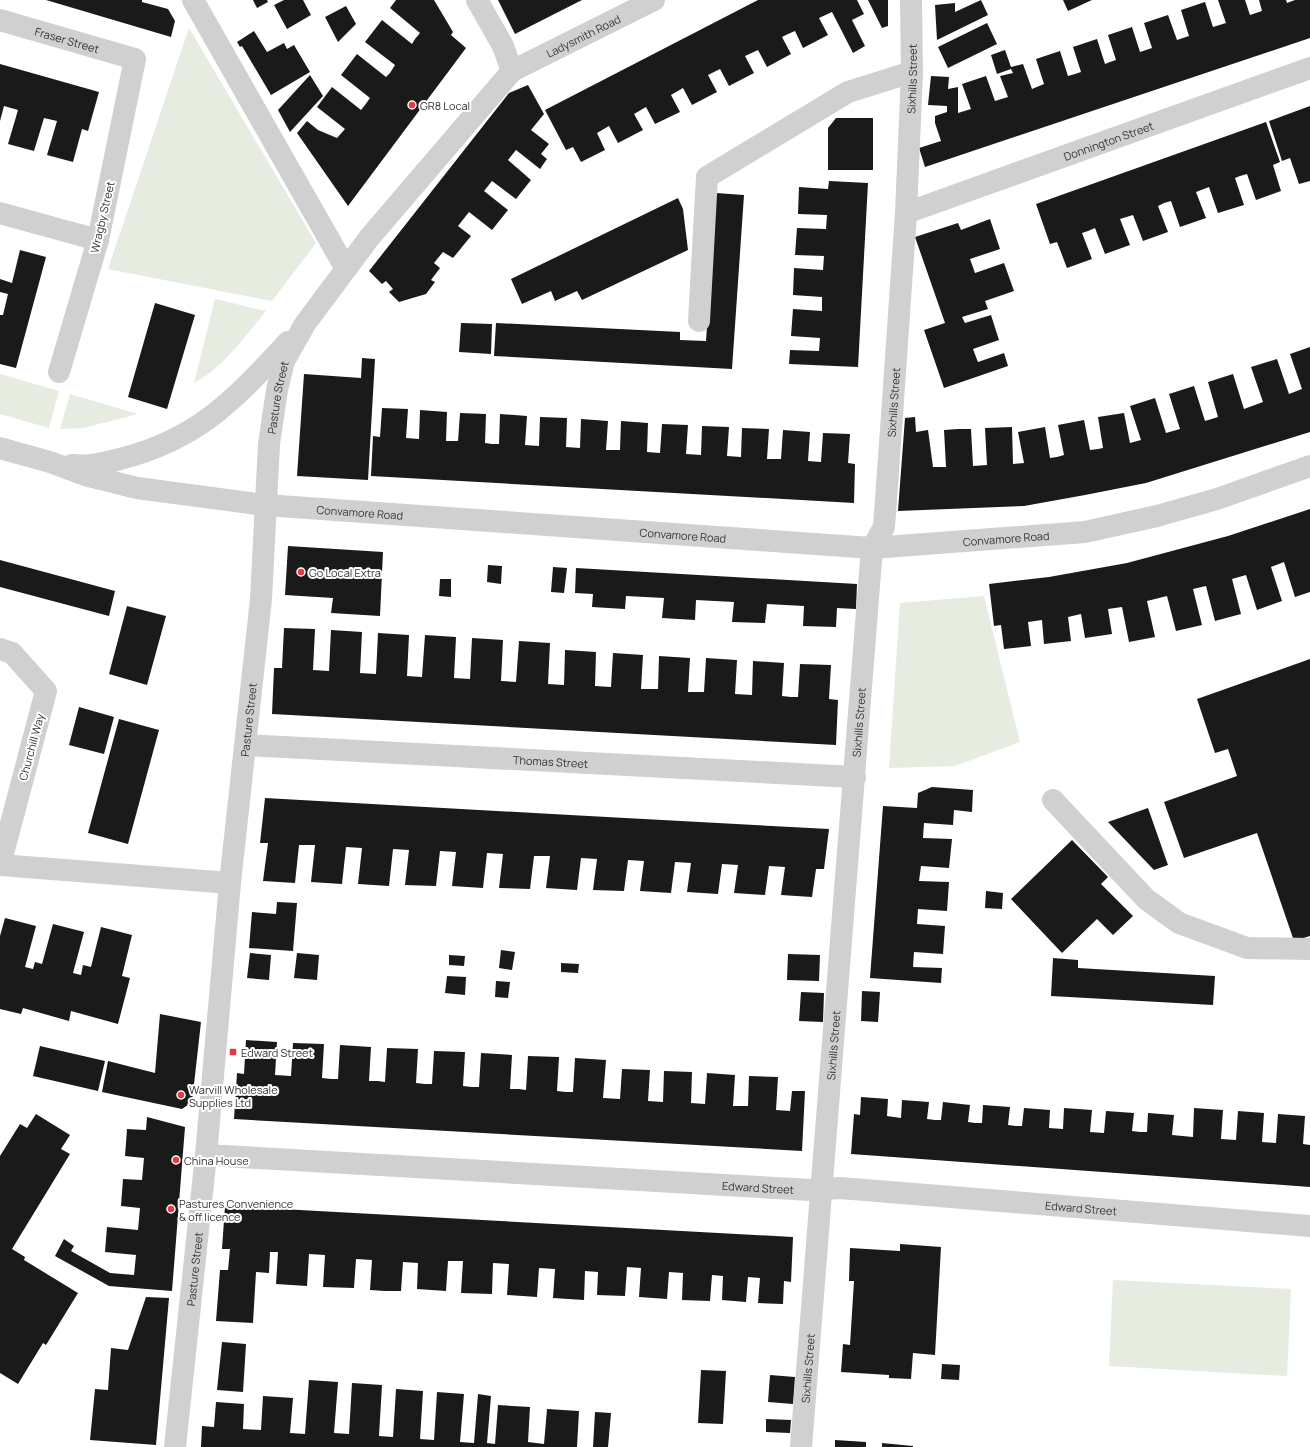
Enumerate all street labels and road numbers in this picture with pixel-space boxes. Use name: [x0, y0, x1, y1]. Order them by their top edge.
street label: Ladysmith Road: [543, 11, 623, 60]
street label: Fraser Street: [33, 23, 101, 56]
street label: Sixhills Street: [903, 44, 920, 114]
street label: Donnington Street: [1061, 117, 1155, 163]
street label: Wragby Street: [86, 180, 118, 254]
street label: Pasture Street: [263, 359, 291, 435]
street label: Sixhills Street: [883, 367, 903, 438]
street label: Convamore Road: [316, 501, 404, 522]
street label: Convamore Road: [639, 524, 727, 545]
street label: Convamore Road: [962, 527, 1050, 549]
street label: Pasture Street: [236, 682, 259, 757]
street label: Sixhills Street: [848, 687, 868, 758]
street label: Churchill Way: [15, 712, 47, 782]
street label: Thomas Street: [513, 752, 589, 770]
street label: Sixhills Street: [823, 1010, 843, 1081]
street label: Edward Street: [722, 1177, 794, 1197]
street label: Edward Street: [1045, 1197, 1118, 1218]
street label: Pasture Street: [183, 1231, 205, 1307]
street label: Sixhills Street: [797, 1333, 817, 1404]

